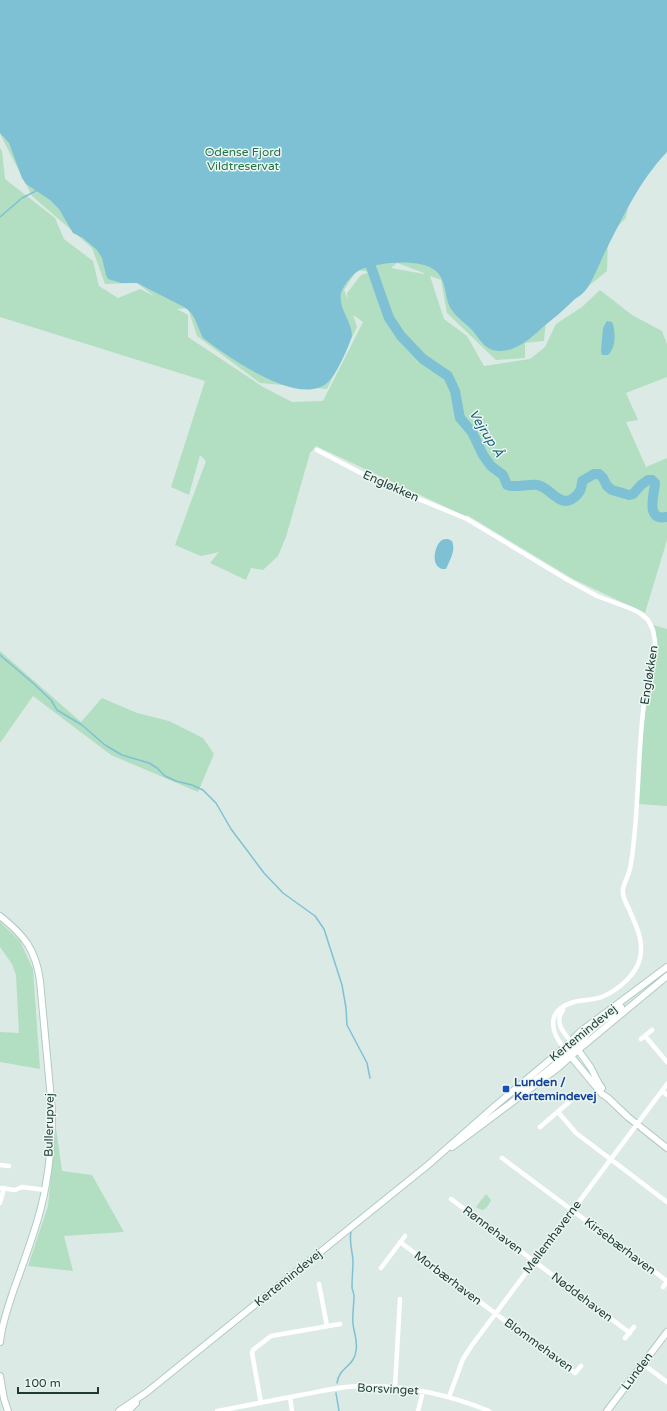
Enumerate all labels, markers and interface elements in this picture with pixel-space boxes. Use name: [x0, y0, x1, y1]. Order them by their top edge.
park label: Odense Fjord Vildtreservat: [205, 145, 281, 173]
water label: Vejrup Å: [465, 407, 507, 461]
street label: Engløkken: [361, 467, 421, 505]
street label: Engløkken: [637, 644, 661, 706]
street label: Kertemindevej: [547, 1002, 619, 1064]
place label: Lunden / Kertemindevej: [514, 1075, 596, 1104]
marker: Lunden / Kertemindevej: [501, 1084, 511, 1094]
street label: Bullerupvej: [41, 1093, 57, 1157]
street label: Mellemhaverne: [520, 1198, 584, 1276]
street label: Rønnehaven: [460, 1203, 526, 1257]
street label: Kirsebærhaven: [582, 1215, 658, 1277]
street label: Kertemindevej: [252, 1247, 324, 1309]
street label: Morbærhaven: [412, 1248, 484, 1308]
street label: Nøddehaven: [549, 1269, 615, 1325]
street label: Blommehaven: [502, 1315, 576, 1375]
street label: Lunden: [618, 1350, 656, 1392]
scale bar: [18, 1369, 98, 1395]
text: 100 m: [24, 1376, 61, 1390]
street label: Borsvinget: [357, 1380, 419, 1398]

